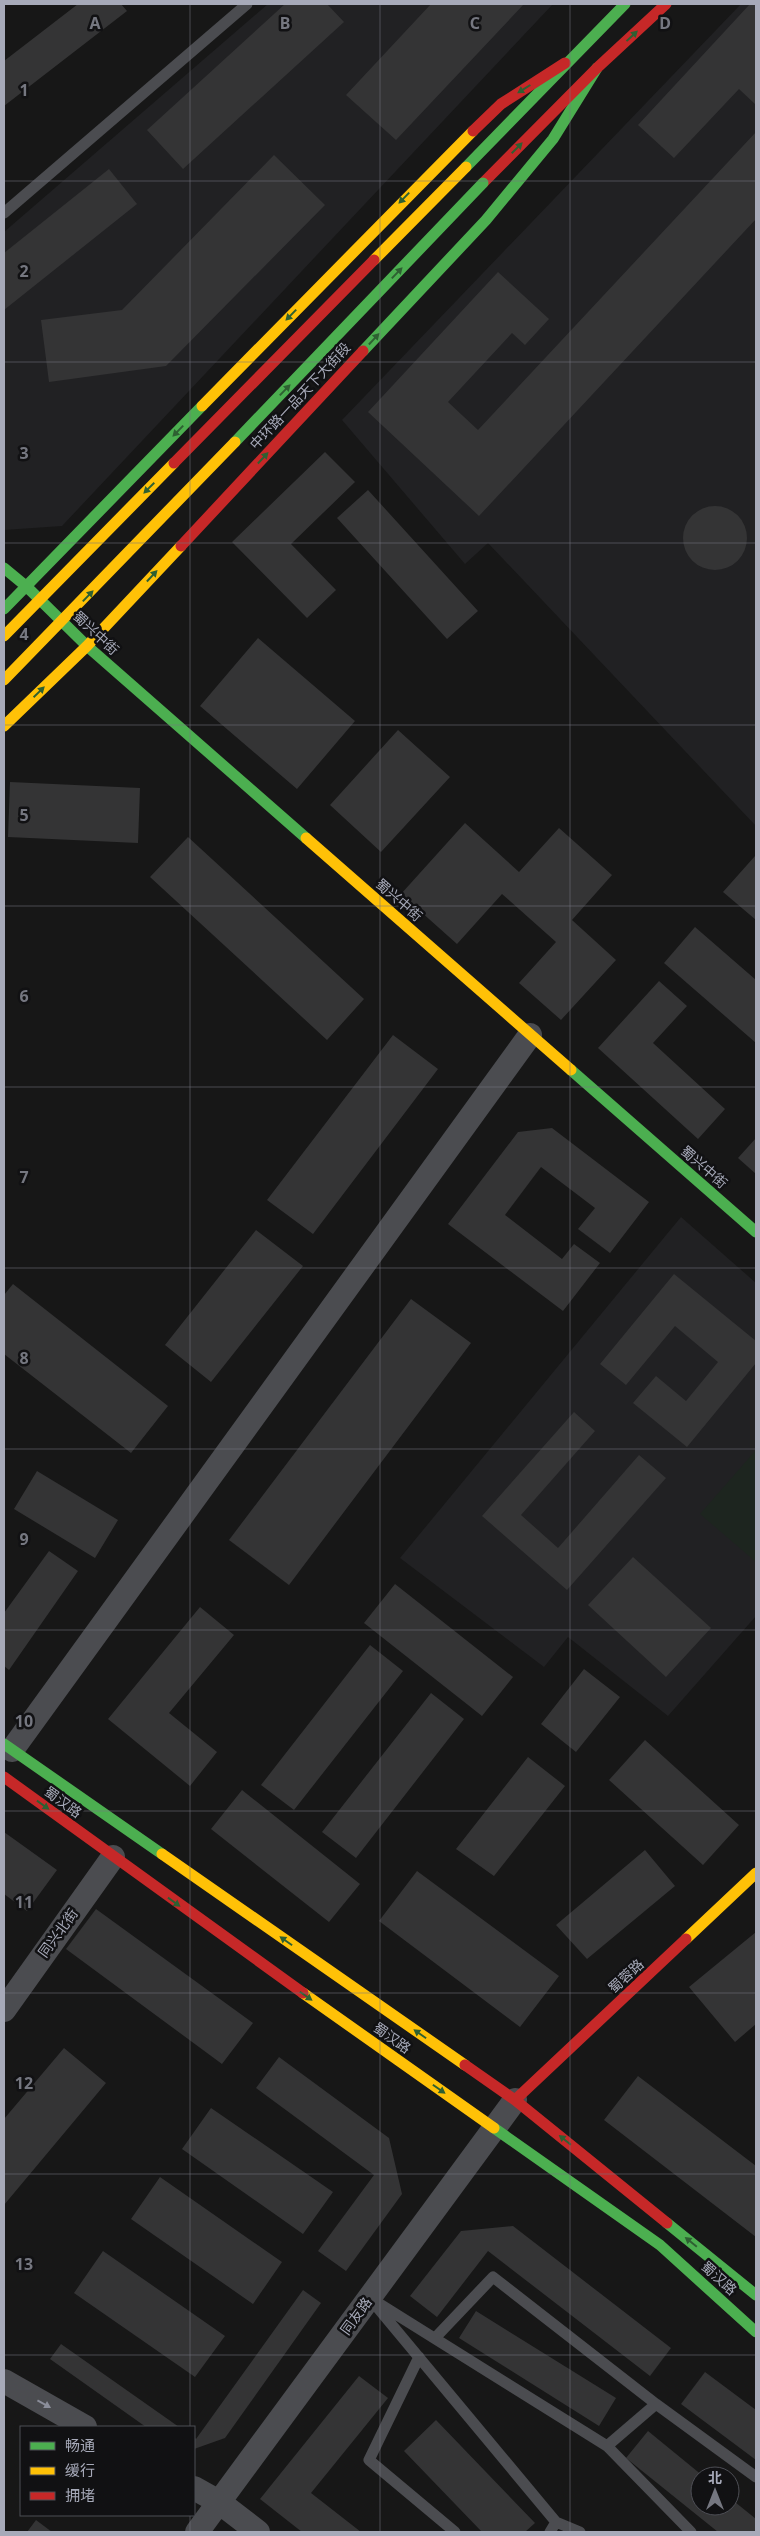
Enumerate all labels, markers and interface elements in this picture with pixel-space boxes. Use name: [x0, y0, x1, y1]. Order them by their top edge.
text: A: [89, 12, 101, 34]
text: B: [280, 12, 290, 34]
text: C: [470, 12, 480, 34]
text: D: [659, 12, 671, 34]
one-way arrow: [625, 30, 637, 42]
text: 1: [19, 79, 29, 101]
one-way arrow: [517, 84, 530, 94]
one-way arrow: [511, 142, 523, 154]
one-way arrow: [398, 192, 410, 204]
text: 2: [19, 260, 29, 282]
one-way arrow: [391, 267, 403, 279]
one-way arrow: [285, 309, 297, 321]
one-way arrow: [368, 333, 380, 345]
street label: 中环路一品天下大街段: [245, 338, 354, 453]
one-way arrow: [279, 385, 291, 397]
one-way arrow: [172, 425, 184, 437]
text: 3: [19, 442, 29, 464]
one-way arrow: [257, 452, 269, 464]
one-way arrow: [144, 482, 156, 494]
one-way arrow: [146, 570, 158, 582]
one-way arrow: [82, 591, 94, 603]
street label: 蜀兴中街: [69, 607, 123, 659]
text: 4: [19, 623, 29, 645]
one-way arrow: [32, 686, 44, 698]
text: 5: [19, 804, 29, 826]
street label: 蜀兴中街: [372, 874, 427, 925]
text: 6: [19, 985, 29, 1007]
street label: 蜀兴中街: [677, 1141, 732, 1192]
text: 7: [19, 1166, 29, 1188]
text: 8: [19, 1347, 29, 1369]
text: 9: [19, 1528, 29, 1550]
text: 10: [15, 1710, 33, 1732]
street label: 蜀汉路: [41, 1782, 86, 1822]
one-way arrow: [36, 1800, 49, 1811]
text: 11: [15, 1891, 33, 1913]
one-way arrow: [167, 1897, 181, 1907]
street label: 同兴北街: [33, 1904, 82, 1961]
one-way arrow: [279, 1936, 293, 1946]
street label: 蜀蓉路: [604, 1954, 647, 1997]
one-way arrow: [300, 1991, 313, 2001]
street label: 蜀汉路: [370, 2018, 415, 2057]
one-way arrow: [413, 2029, 426, 2039]
text: 12: [15, 2072, 33, 2094]
one-way arrow: [432, 2084, 446, 2094]
one-way arrow: [558, 2135, 571, 2146]
one-way arrow: [685, 2237, 698, 2248]
text: 13: [15, 2253, 33, 2275]
street label: 蜀汉路: [697, 2257, 741, 2299]
street label: 同友路: [336, 2293, 376, 2338]
one-way arrow: [38, 2400, 51, 2409]
legend: [20, 2426, 195, 2516]
text: 畅通: [65, 2435, 95, 2455]
text: 缓行: [65, 2460, 95, 2480]
north arrow: [690, 2466, 740, 2516]
text: 北: [708, 2468, 722, 2487]
text: 拥堵: [65, 2485, 95, 2505]

